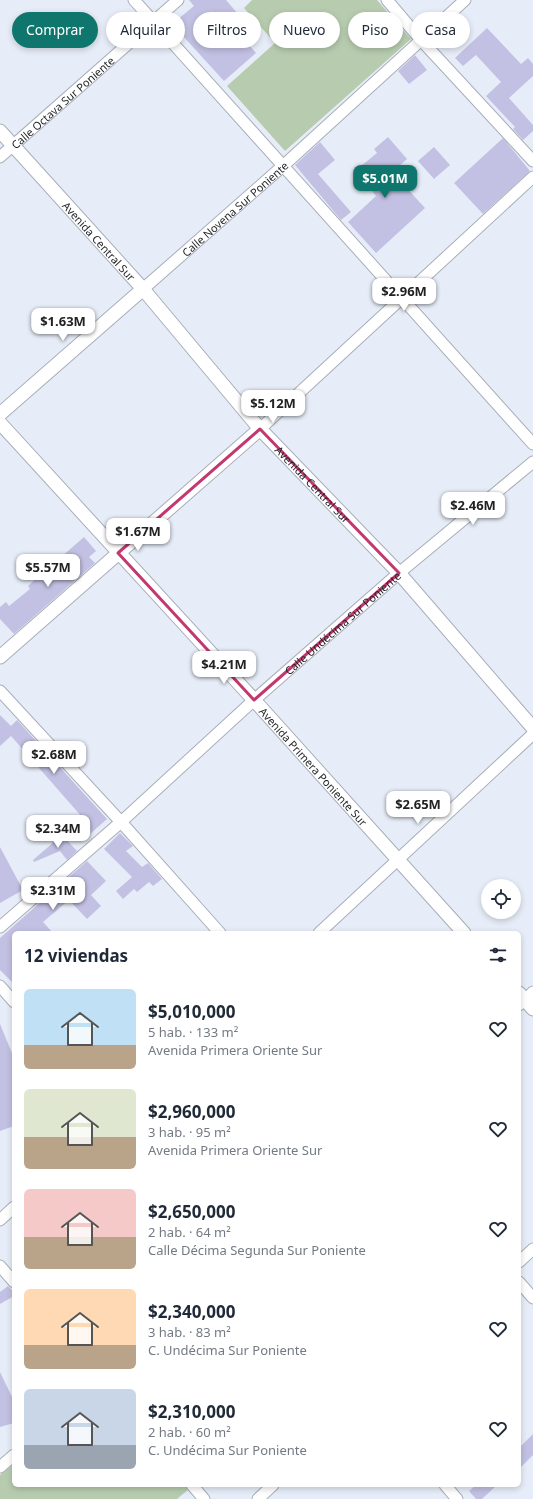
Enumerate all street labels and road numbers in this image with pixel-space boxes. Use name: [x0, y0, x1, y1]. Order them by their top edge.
street label: Calle Octava Sur Poniente: [7, 52, 117, 152]
street label: Calle Novena Sur Poniente: [178, 158, 291, 259]
street label: Avenida Central Sur: [60, 198, 139, 284]
street label: Avenida Central Sur: [272, 442, 354, 526]
street label: Calle Undécima Sur Poniente: [281, 568, 403, 678]
street label: Avenida Primera Poniente Sur: [256, 704, 371, 829]

